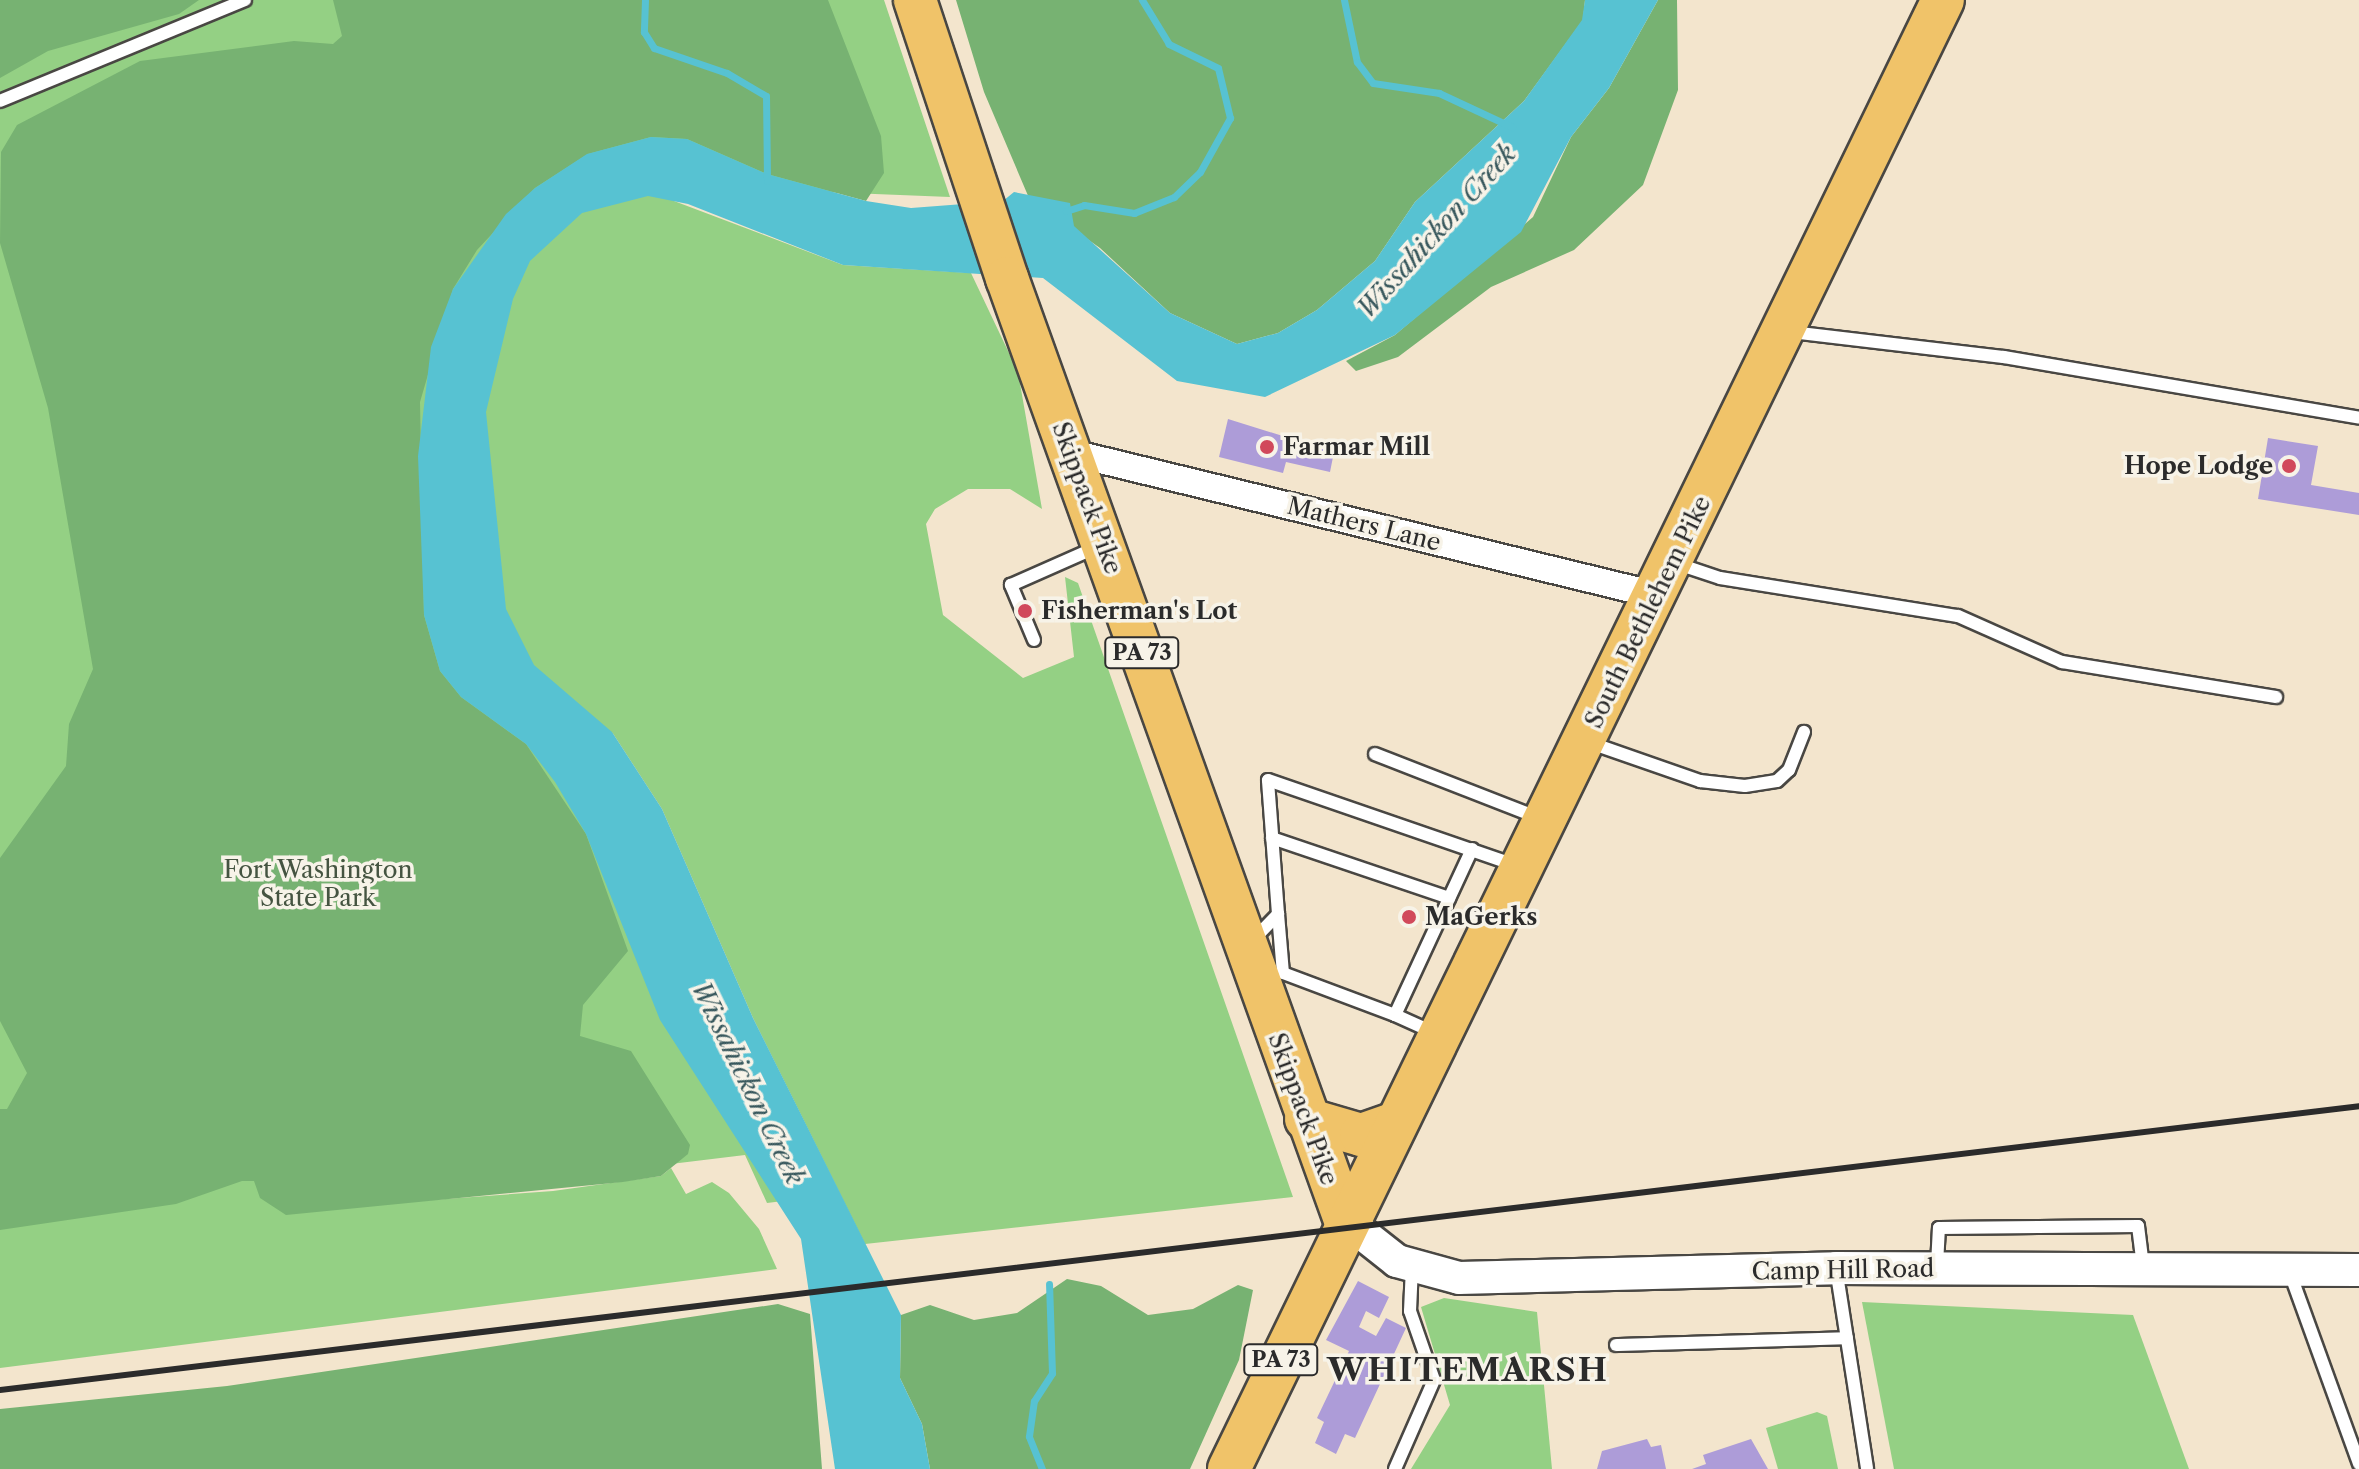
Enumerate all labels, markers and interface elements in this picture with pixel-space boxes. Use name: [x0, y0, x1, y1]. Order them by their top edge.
water label: Wissahickon Creek: [1351, 139, 1523, 325]
street label: Skippack Pike: [1046, 418, 1128, 578]
place label: Farmar Mill: [1283, 433, 1430, 461]
marker: Farmar Mill: [1258, 438, 1276, 456]
place label: Hope Lodge: [2124, 452, 2273, 480]
marker: Hope Lodge: [2280, 457, 2298, 475]
street label: Mathers Lane: [1284, 491, 1444, 557]
street label: South Bethlehem Pike: [1579, 491, 1717, 733]
place label: Fisherman's Lot: [1041, 597, 1237, 625]
marker: Fisherman's Lot: [1016, 602, 1034, 620]
road number: PA 73: [1102, 635, 1182, 671]
park label: Fort Washington State Park: [223, 856, 413, 912]
place label: MaGerks: [1425, 903, 1537, 931]
marker: MaGerks: [1400, 908, 1418, 926]
water label: Wissahickon Creek: [684, 976, 810, 1190]
street label: Skippack Pike: [1262, 1029, 1344, 1189]
street label: Camp Hill Road: [1751, 1254, 1935, 1286]
road number: PA 73: [1241, 1342, 1321, 1378]
district label: WHITEMARSH: [1327, 1351, 1609, 1389]

